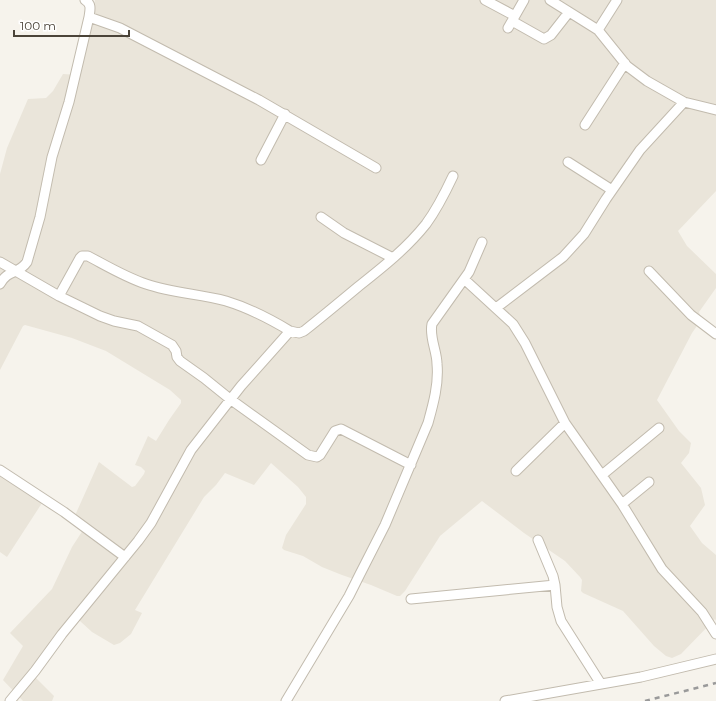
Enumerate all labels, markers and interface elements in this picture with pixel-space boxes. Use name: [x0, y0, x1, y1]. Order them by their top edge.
scale bar: [14, 12, 129, 38]
text: 100 m: [20, 18, 56, 33]

